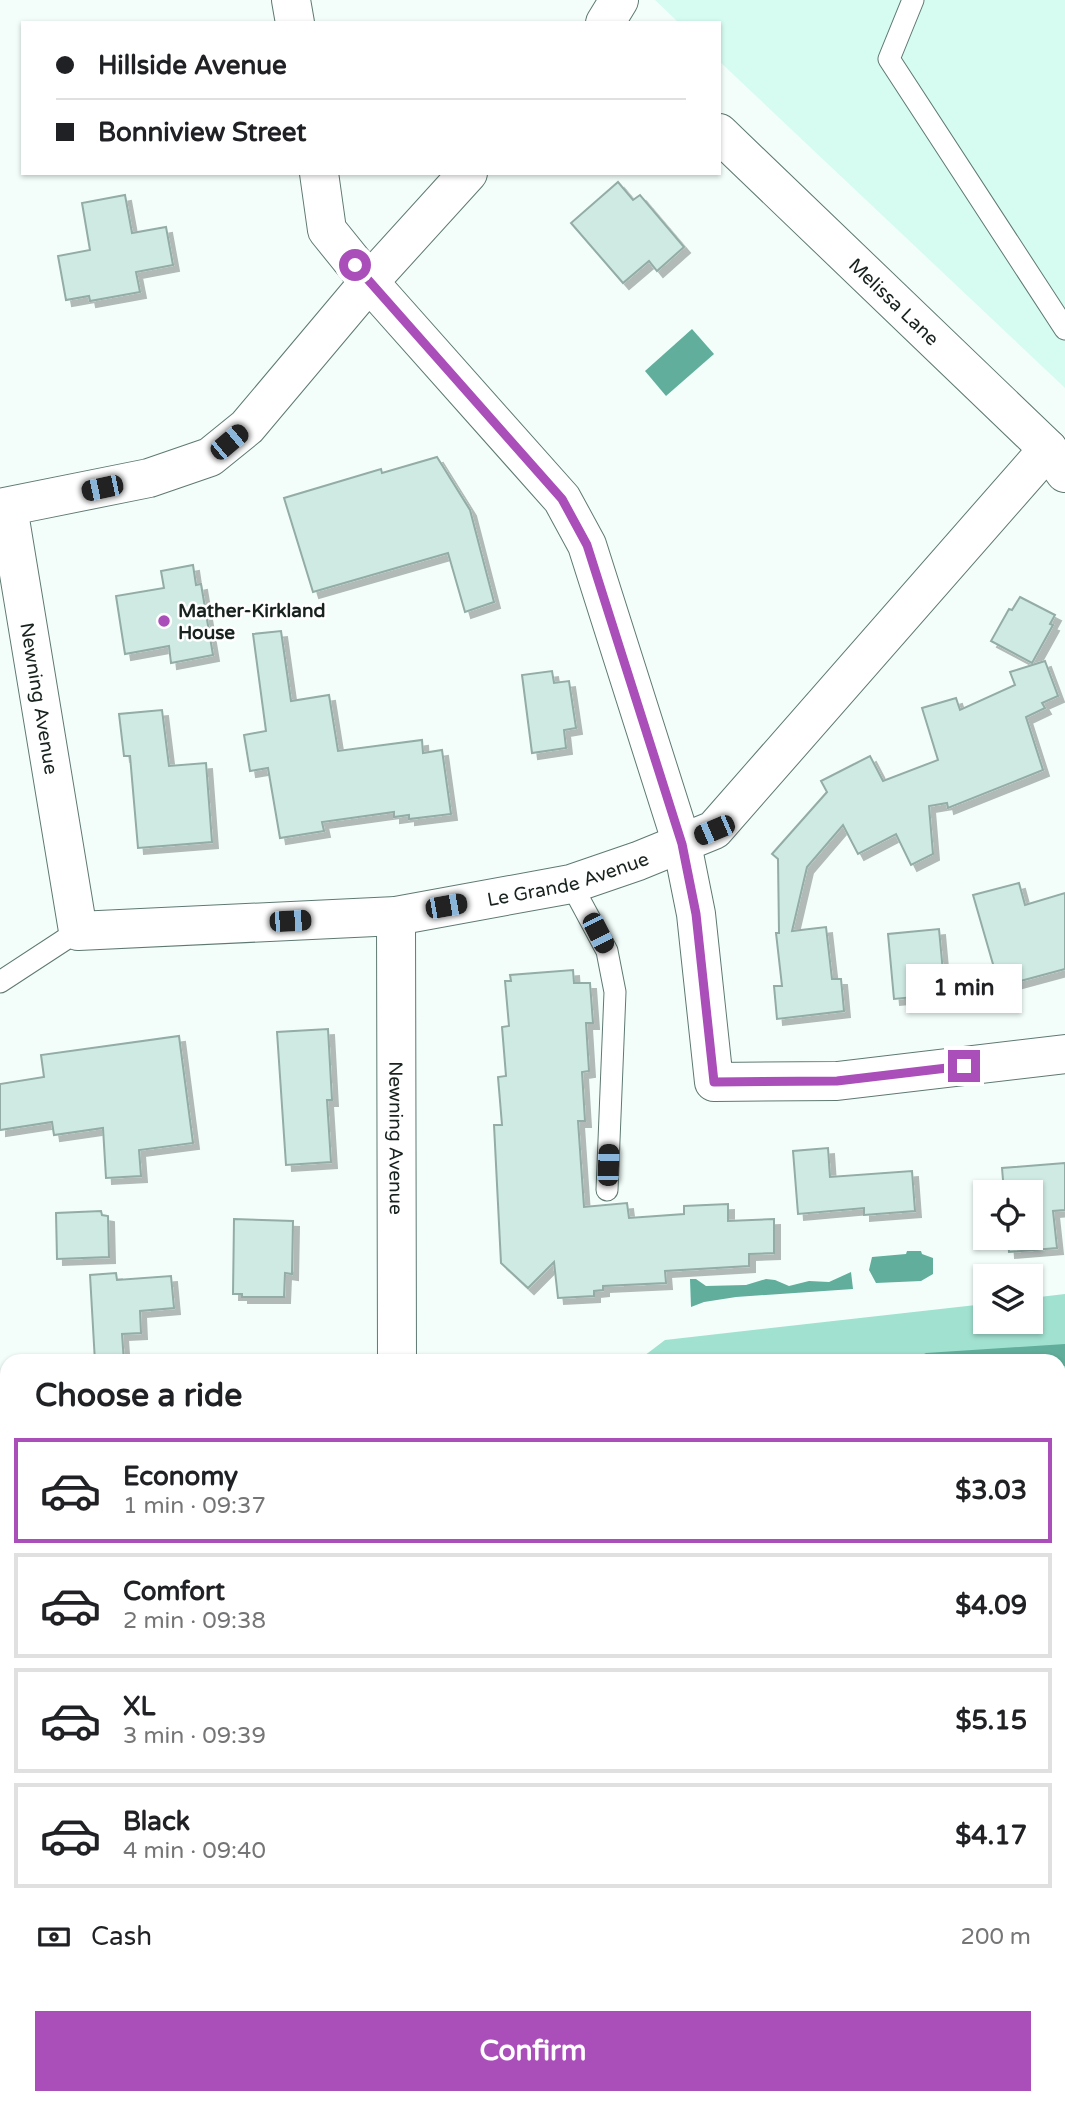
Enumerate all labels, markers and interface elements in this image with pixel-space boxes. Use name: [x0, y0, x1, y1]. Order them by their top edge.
text: Hillside Avenue: [98, 50, 287, 81]
text: Bonniview Street: [98, 117, 306, 148]
route start: [339, 249, 371, 281]
street label: Melissa Lane: [844, 254, 943, 350]
car: [207, 420, 252, 464]
car: [80, 473, 125, 503]
place label: Mather-Kirkland House: [178, 600, 325, 644]
marker: Mather-Kirkland House: [156, 613, 172, 629]
street label: Newning Avenue: [15, 621, 62, 776]
car: [691, 812, 738, 848]
street label: Le Grande Avenue: [485, 848, 652, 911]
car: [424, 892, 469, 920]
car: [269, 909, 312, 933]
car: [580, 910, 617, 956]
callout: 1 min: [906, 964, 1022, 1014]
text: 1 min: [933, 974, 995, 1002]
route end: [948, 1050, 980, 1082]
street label: Newning Avenue: [384, 1061, 407, 1215]
car: [597, 1144, 620, 1186]
map controls: [973, 1180, 1043, 1334]
button: locate: [973, 1180, 1043, 1250]
button: layers: [973, 1264, 1043, 1334]
text: Choose a ride: [35, 1377, 242, 1415]
icon: car: [39, 1459, 102, 1522]
text: Economy: [123, 1461, 238, 1492]
text: $3.03: [955, 1475, 1027, 1506]
text: 1 min · 09:37: [123, 1492, 266, 1520]
icon: car: [39, 1574, 102, 1637]
text: Comfort: [123, 1576, 225, 1607]
text: $4.09: [955, 1590, 1027, 1621]
text: 2 min · 09:38: [123, 1607, 266, 1635]
icon: car: [39, 1689, 102, 1752]
text: XL: [123, 1691, 155, 1722]
text: $5.15: [955, 1705, 1027, 1736]
text: 3 min · 09:39: [123, 1722, 266, 1750]
icon: car: [39, 1804, 102, 1867]
text: Black: [123, 1806, 190, 1837]
text: $4.17: [955, 1820, 1027, 1851]
text: 4 min · 09:40: [123, 1837, 266, 1865]
icon: cash: [35, 1918, 73, 1956]
text: Cash: [91, 1921, 152, 1952]
text: 200 m: [961, 1923, 1031, 1951]
button: Confirm: [35, 2011, 1031, 2091]

